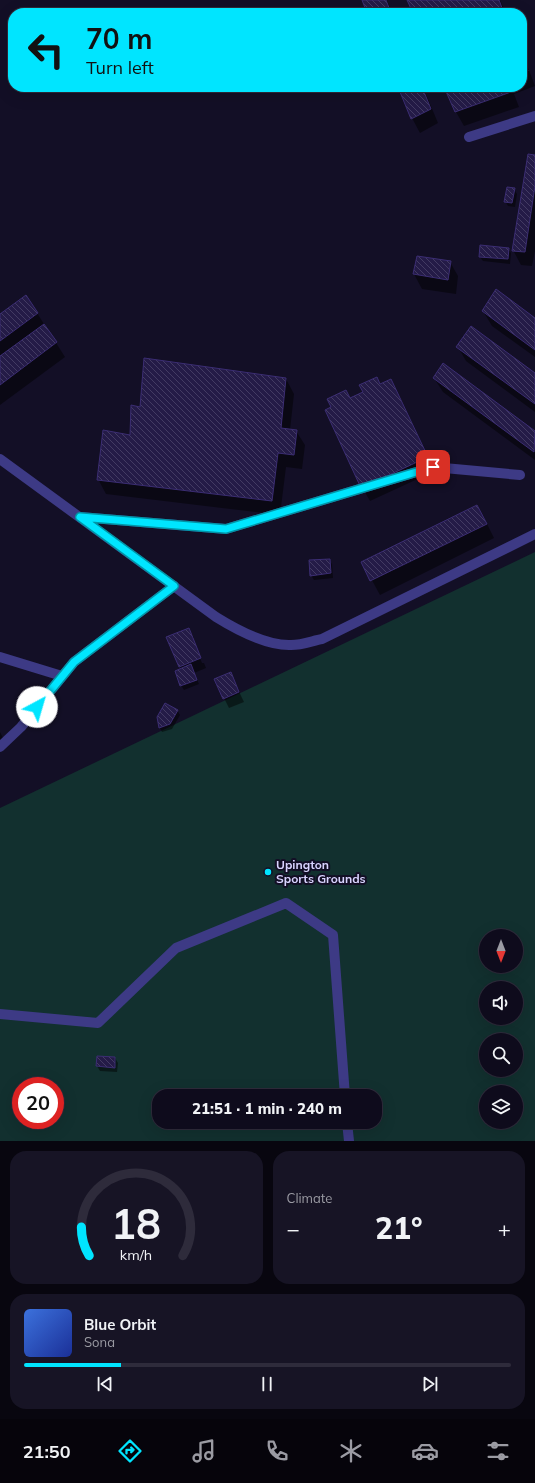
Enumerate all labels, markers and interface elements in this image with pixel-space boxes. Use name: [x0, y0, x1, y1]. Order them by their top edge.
text: 70 m: [86, 21, 152, 56]
icon: left: [20, 24, 72, 76]
text: Turn left: [86, 56, 154, 79]
pin: [416, 450, 450, 484]
icon: arrive: [422, 456, 444, 478]
position arrow: [16, 686, 58, 728]
place label: Upington Sports Grounds: [276, 857, 366, 886]
marker: Upington Sports Grounds: [263, 867, 273, 877]
north arrow: [479, 929, 523, 973]
map controls: [479, 929, 523, 1129]
button: sound: [479, 981, 523, 1025]
button: search: [479, 1033, 523, 1077]
speed limit sign: 20: [12, 1077, 64, 1129]
button: layers: [479, 1085, 523, 1129]
text: 21:51 · 1 min · 240 m: [192, 1099, 342, 1118]
text: Climate: [287, 1190, 332, 1206]
text: 18: [111, 1196, 161, 1248]
text: 21°: [375, 1209, 423, 1247]
text: −: [287, 1215, 300, 1243]
text: +: [498, 1215, 511, 1243]
text: km/h: [120, 1245, 152, 1263]
text: Blue Orbit: [84, 1315, 156, 1334]
text: Sona: [84, 1334, 115, 1350]
icon: previous: [94, 1373, 116, 1395]
icon: pause: [256, 1373, 278, 1395]
icon: next: [419, 1373, 441, 1395]
icon: directions: [116, 1437, 144, 1465]
icon: music: [190, 1437, 218, 1465]
icon: phone: [263, 1437, 291, 1465]
icon: climate: [337, 1437, 365, 1465]
icon: car: [411, 1437, 439, 1465]
icon: filters: [484, 1437, 512, 1465]
text: 21:50: [23, 1440, 70, 1463]

